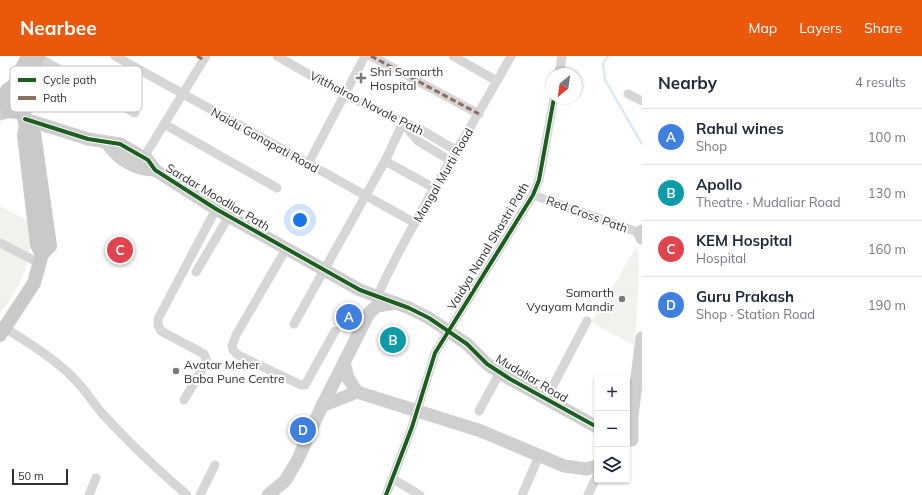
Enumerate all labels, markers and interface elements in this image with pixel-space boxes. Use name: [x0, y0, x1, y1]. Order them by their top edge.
text: Nearbee: [20, 16, 97, 40]
text: Map: [748, 19, 777, 37]
text: Layers: [799, 19, 842, 37]
text: Share: [864, 19, 902, 37]
place label: Shri Samarth Hospital: [370, 64, 443, 93]
legend: [10, 66, 142, 112]
street label: Vitthalrao Navale Path: [307, 68, 427, 138]
north arrow: [546, 68, 582, 104]
marker: Shri Samarth Hospital: [355, 72, 367, 84]
text: Nearby: [658, 72, 717, 93]
text: Cycle path: [43, 73, 96, 87]
text: 4 results: [855, 74, 906, 90]
text: Path: [43, 91, 67, 105]
street label: Naidu Ganapati Road: [209, 104, 321, 176]
text: Rahul wines: [696, 119, 784, 138]
street label: Mangal Murti Road: [410, 125, 476, 225]
text: A: [666, 129, 676, 145]
text: 100 m: [868, 129, 906, 145]
text: Shop: [696, 138, 727, 154]
street label: Sardar Moodliar Path: [163, 160, 273, 234]
text: Apollo: [696, 175, 742, 194]
street label: Vaidya Nanal Shastri Path: [444, 180, 532, 312]
text: B: [667, 185, 675, 201]
text: 130 m: [868, 185, 906, 201]
street label: Red Cross Path: [544, 192, 630, 236]
text: Theatre · Mudaliar Road: [696, 194, 841, 210]
your location: [290, 210, 310, 230]
text: KEM Hospital: [696, 231, 792, 250]
pin: C: [107, 235, 133, 265]
text: C: [667, 241, 675, 257]
text: 160 m: [868, 241, 906, 257]
text: Hospital: [696, 250, 746, 266]
place label: Samarth Vyayam Mandir: [526, 285, 615, 314]
text: Guru Prakash: [696, 287, 794, 306]
marker: Samarth Vyayam Mandir: [617, 294, 627, 304]
text: D: [666, 297, 676, 313]
text: 190 m: [868, 297, 906, 313]
pin: A: [336, 302, 362, 332]
text: Shop · Station Road: [696, 306, 815, 322]
pin: B: [380, 325, 406, 355]
street label: Mudaliar Road: [493, 351, 571, 405]
place label: Avatar Meher Baba Pune Centre: [184, 357, 285, 386]
marker: Avatar Meher Baba Pune Centre: [171, 366, 181, 376]
map controls: [594, 375, 630, 483]
button: +: [594, 375, 630, 411]
button: −: [594, 411, 630, 447]
pin: D: [290, 415, 316, 445]
button: layers: [594, 447, 630, 483]
scale bar: [12, 467, 68, 486]
text: 50 m: [18, 469, 44, 483]

